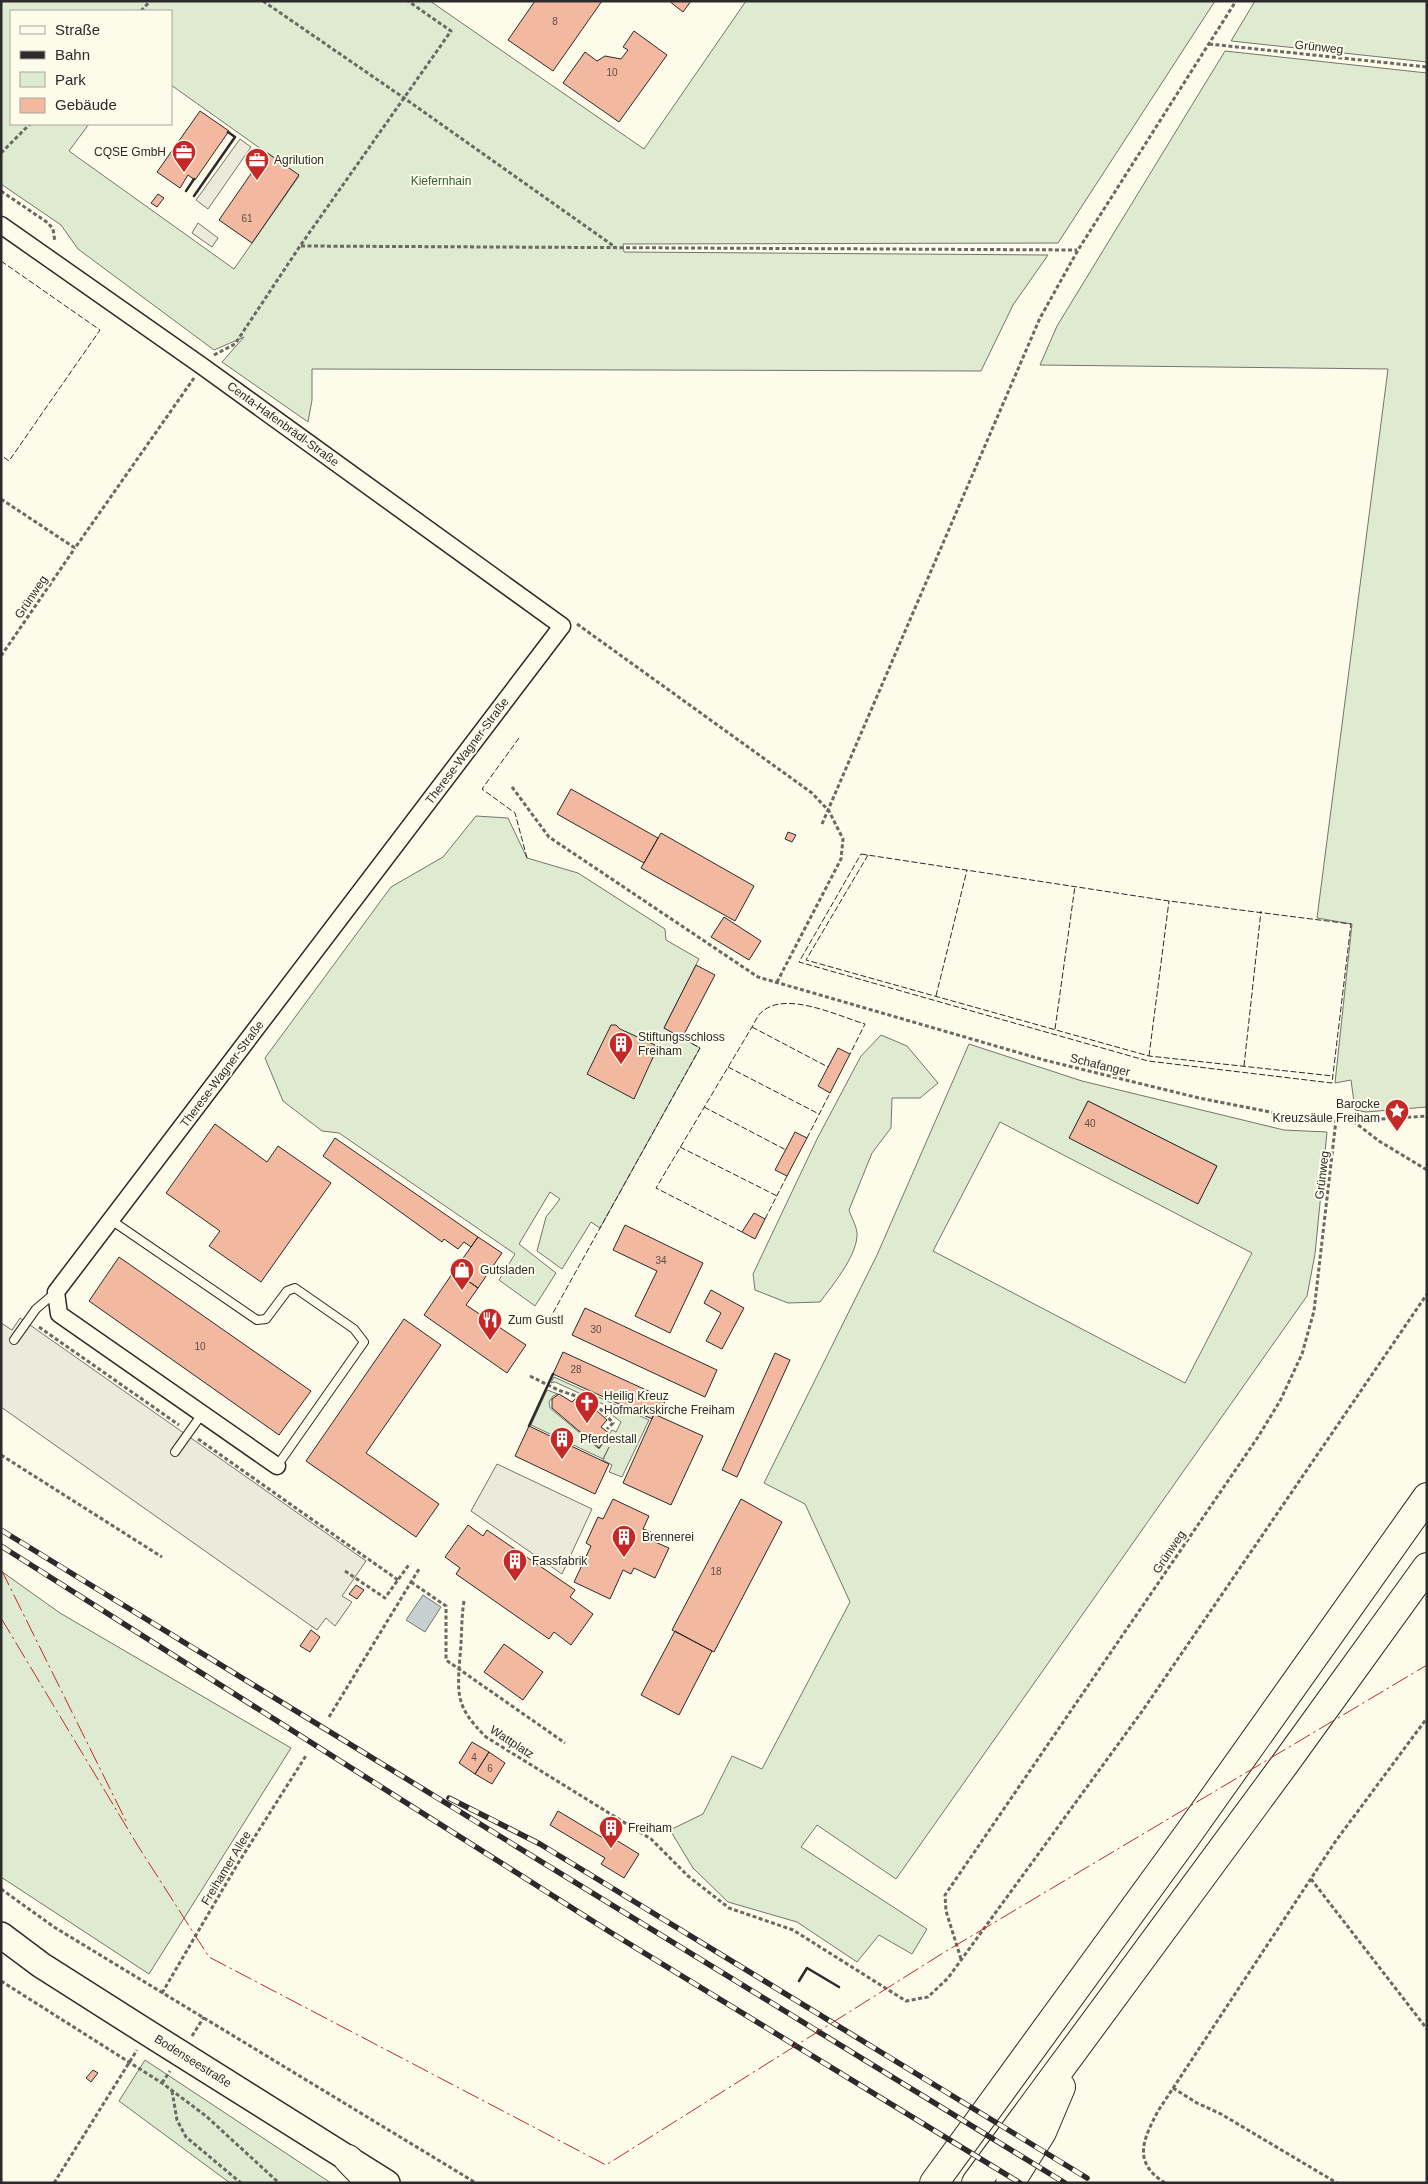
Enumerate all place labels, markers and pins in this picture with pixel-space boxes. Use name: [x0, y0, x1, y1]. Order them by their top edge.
office icon: CQSE GmbH: [171, 139, 197, 173]
place label: CQSE GmbH: [94, 145, 166, 159]
office icon: Agrilution: [244, 147, 270, 181]
place label: Agrilution: [274, 153, 324, 167]
place label: Stiftungsschloss Freiham: [638, 1030, 725, 1058]
building icon: Stiftungsschloss Freiham: [608, 1031, 634, 1065]
place label: Barocke Kreuzsäule Freiham: [1273, 1097, 1380, 1125]
place icon: Barocke Kreuzsäule Freiham: [1384, 1098, 1410, 1132]
shop icon: Gutsladen: [449, 1257, 475, 1291]
place label: Gutsladen: [480, 1263, 535, 1277]
restaurant icon: Zum Gustl: [477, 1307, 503, 1341]
place label: Zum Gustl: [508, 1313, 563, 1327]
place label: Heilig Kreuz Hofmarkskirche Freiham: [604, 1389, 735, 1417]
church icon: Heilig Kreuz Hofmarkskirche Freiham: [574, 1390, 600, 1424]
building icon: Pferdestall: [549, 1426, 575, 1460]
place label: Pferdestall: [580, 1432, 637, 1446]
building icon: Brennerei: [611, 1524, 637, 1558]
place label: Brennerei: [642, 1530, 694, 1544]
building icon: Fassfabrik: [502, 1548, 528, 1582]
place label: Fassfabrik: [532, 1554, 588, 1568]
building icon: Freiham: [598, 1815, 624, 1849]
place label: Freiham: [628, 1821, 672, 1835]

